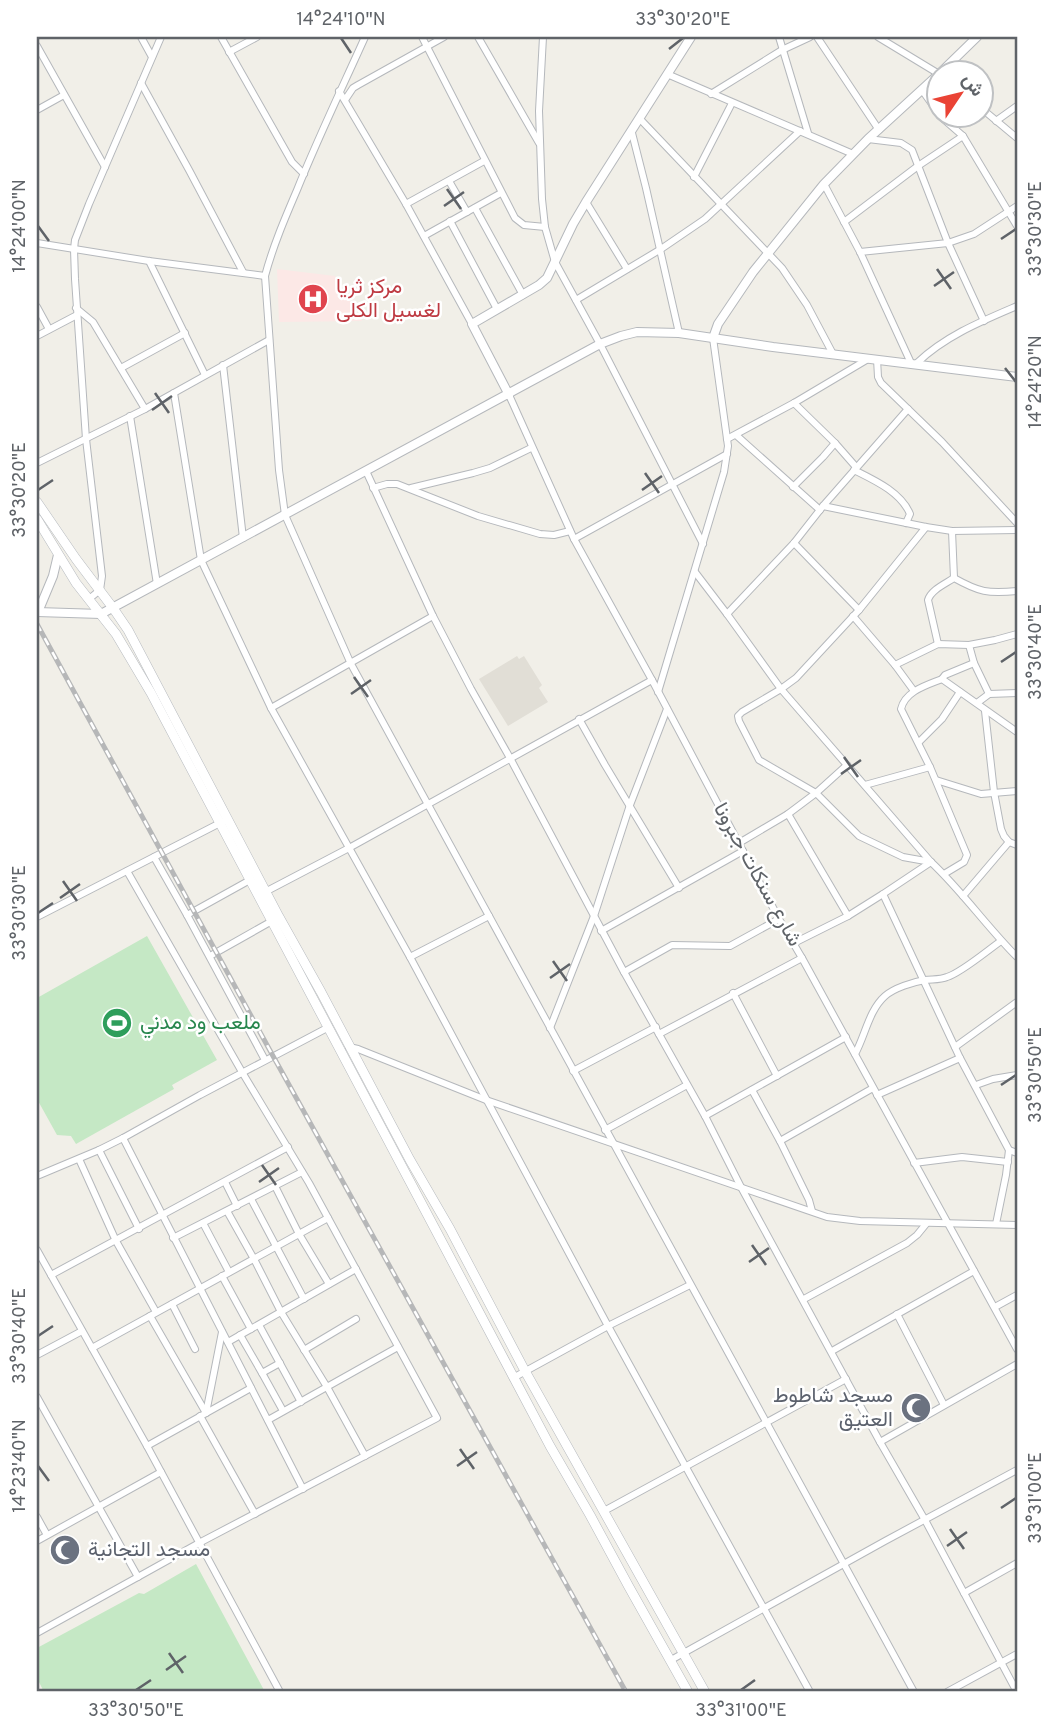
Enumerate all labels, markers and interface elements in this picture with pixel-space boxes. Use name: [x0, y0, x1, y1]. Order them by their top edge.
text: 14°24'10"N: [296, 9, 386, 32]
text: 33°30'20"E: [635, 9, 731, 32]
north arrow: [925, 60, 995, 130]
text: ش: [956, 69, 989, 102]
text: 14°24'00"N: [9, 179, 32, 273]
text: 33°30'30"E: [1025, 181, 1048, 277]
place label: مركز ثريا لغسيل الكلى: [336, 274, 441, 325]
hospital icon: مركز ثريا لغسيل الكلى: [296, 282, 330, 316]
text: 14°24'20"N: [1025, 335, 1048, 429]
text: 33°30'20"E: [9, 442, 32, 538]
text: 33°30'40"E: [1025, 604, 1048, 700]
street label: شارع سنكات جبرونا: [706, 798, 808, 952]
text: 33°30'30"E: [9, 865, 32, 961]
sports icon: ملعب ود مدني: [100, 1006, 134, 1040]
place label: ملعب ود مدني: [140, 1010, 261, 1039]
text: 33°30'50"E: [1025, 1027, 1048, 1123]
text: 33°30'40"E: [9, 1288, 32, 1384]
place label: مسجد شاطوط العتيق: [773, 1383, 893, 1434]
mosque icon: مسجد شاطوط العتيق: [899, 1391, 933, 1425]
text: 14°23'40"N: [9, 1419, 32, 1513]
text: 33°31'00"E: [1025, 1452, 1048, 1544]
mosque icon: مسجد التجانية: [48, 1533, 82, 1567]
place label: مسجد التجانية: [88, 1537, 210, 1564]
text: 33°30'50"E: [88, 1700, 184, 1723]
text: 33°31'00"E: [695, 1700, 787, 1723]

